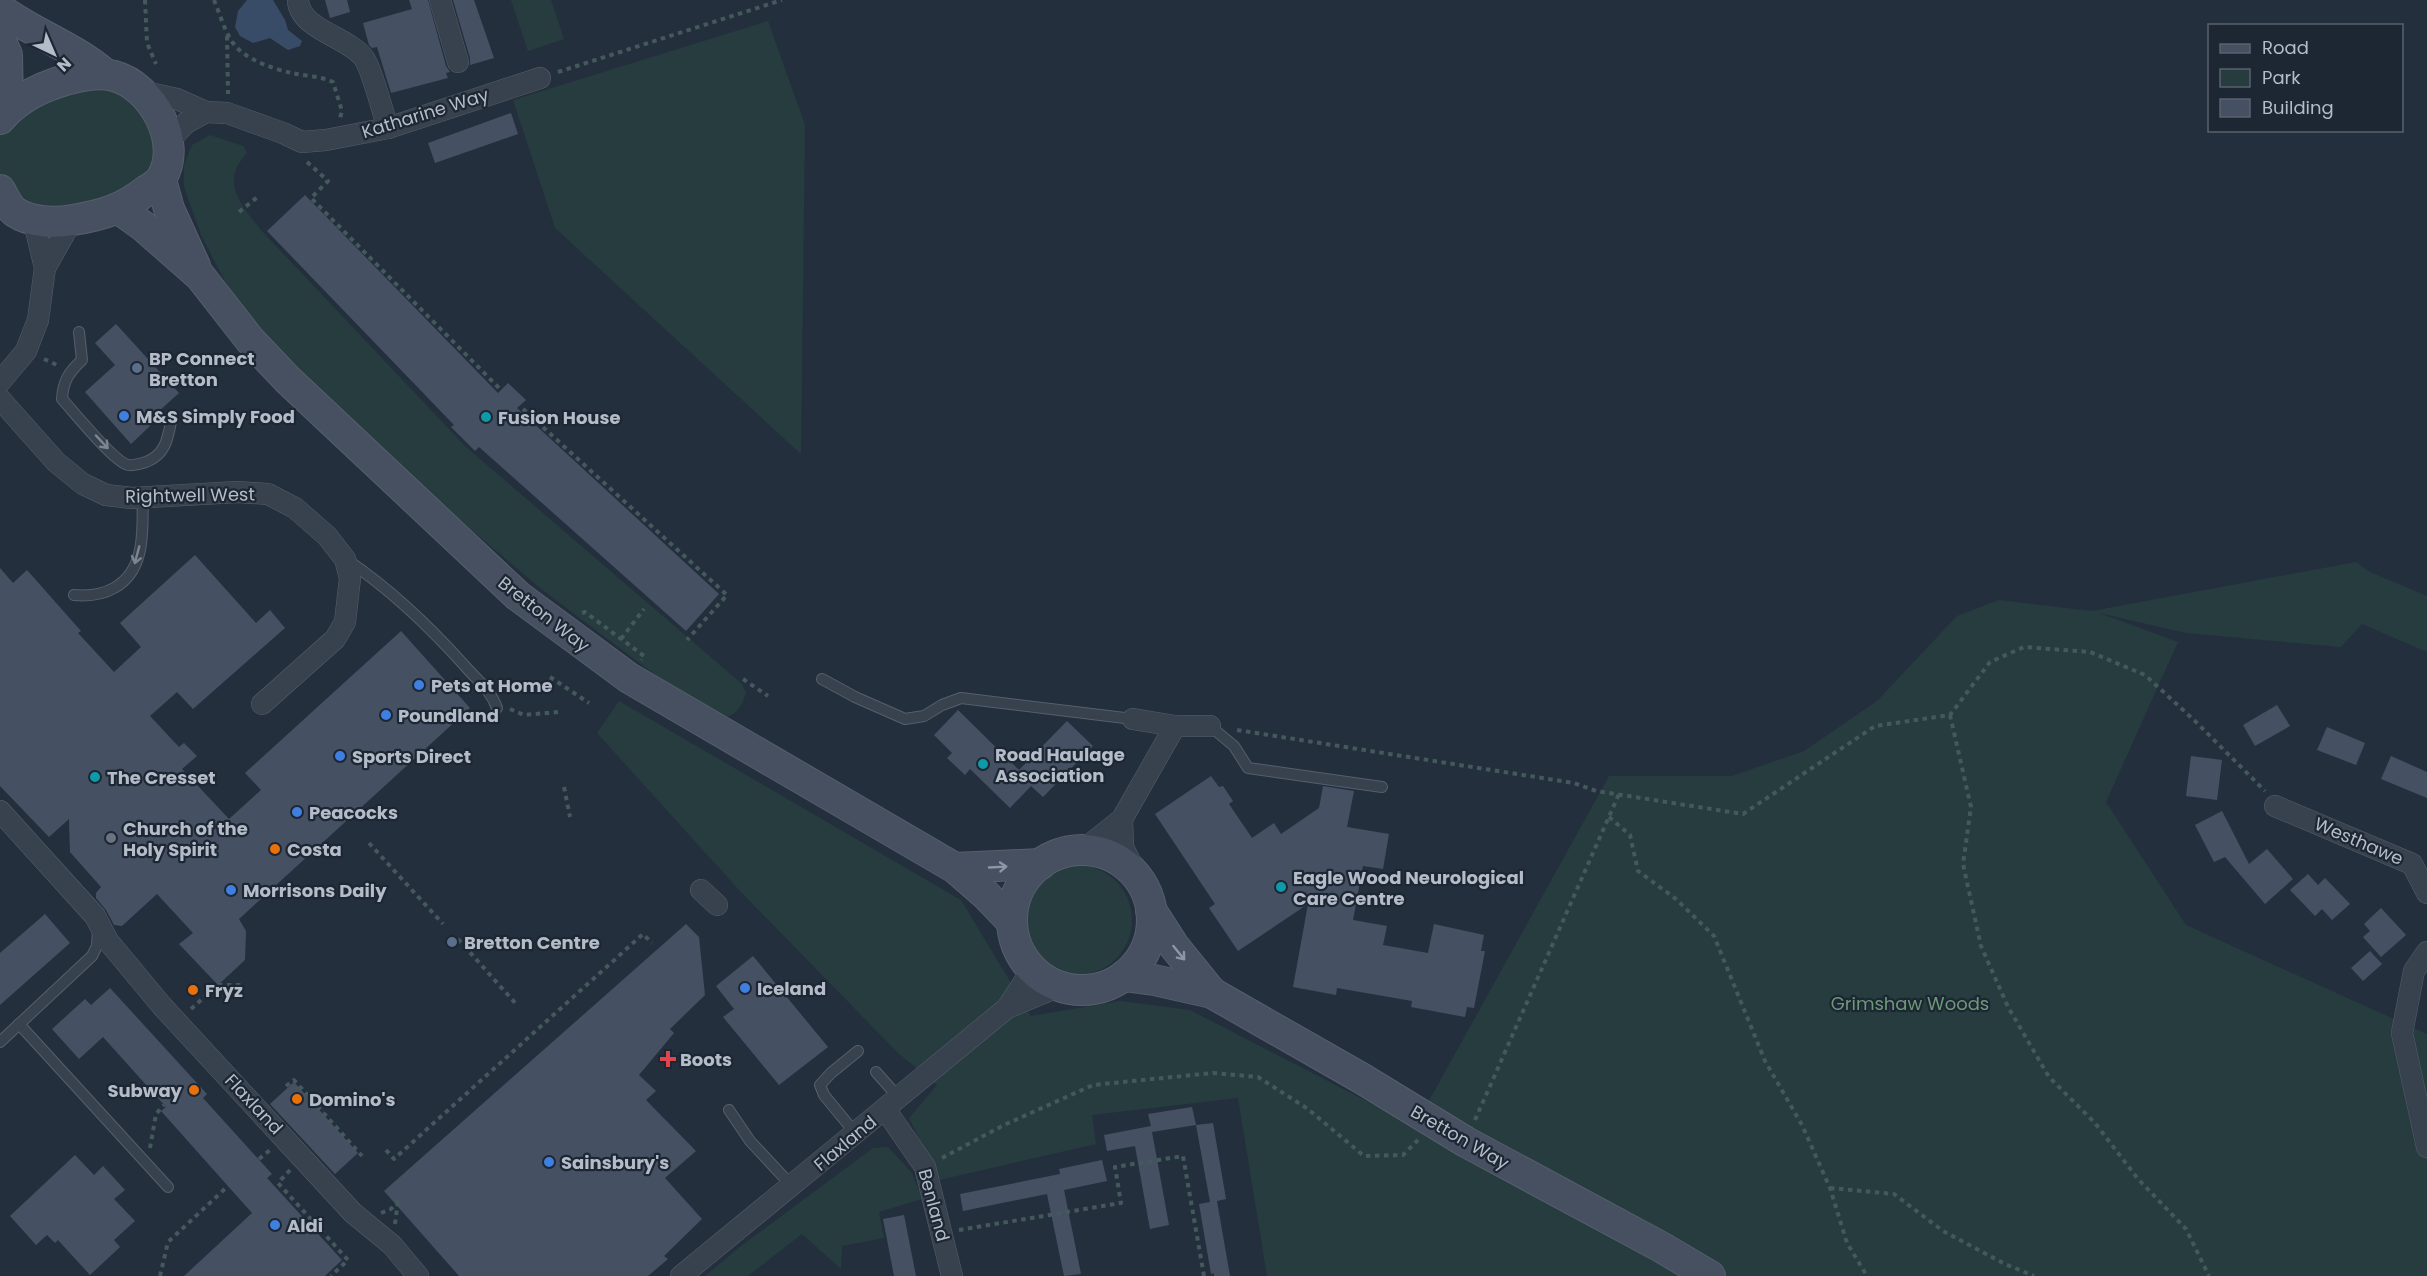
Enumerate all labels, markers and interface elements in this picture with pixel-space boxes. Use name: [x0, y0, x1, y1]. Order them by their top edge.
north arrow: [24, 24, 84, 84]
legend: [2208, 24, 2403, 132]
text: Road: [2262, 35, 2309, 60]
text: N: [52, 52, 76, 77]
text: Park: [2262, 65, 2301, 90]
street label: Katharine Way: [358, 82, 492, 144]
text: Building: [2262, 95, 2334, 120]
place label: BP Connect Bretton: [149, 346, 255, 392]
marker: BP Connect Bretton: [130, 361, 144, 375]
place label: M&S Simply Food: [136, 404, 295, 429]
place label: Fusion House: [498, 405, 621, 430]
marker: M&S Simply Food: [117, 409, 131, 423]
marker: Fusion House: [479, 410, 493, 424]
one-way arrow: [95, 435, 109, 450]
street label: Rightwell West: [125, 481, 255, 509]
one-way arrow: [131, 545, 142, 564]
street label: Bretton Way: [493, 570, 595, 658]
place label: Pets at Home: [431, 673, 553, 698]
marker: Pets at Home: [412, 678, 426, 692]
place label: Poundland: [398, 703, 499, 728]
marker: Poundland: [379, 708, 393, 722]
place label: Road Haulage Association: [995, 742, 1125, 788]
place label: Sports Direct: [352, 744, 471, 769]
marker: Sports Direct: [333, 749, 347, 763]
marker: Road Haulage Association: [976, 757, 990, 771]
place label: The Cresset: [107, 765, 216, 790]
marker: The Cresset: [88, 770, 102, 784]
place label: Peacocks: [309, 800, 398, 825]
marker: Peacocks: [290, 805, 304, 819]
street label: Westhawe: [2311, 811, 2407, 871]
place label: Church of the Holy Spirit: [123, 816, 248, 862]
marker: Church of the Holy Spirit: [104, 831, 118, 845]
place label: Costa: [287, 837, 342, 862]
marker: Costa: [268, 842, 282, 856]
one-way arrow: [987, 861, 1007, 872]
place label: Eagle Wood Neurological Care Centre: [1293, 865, 1524, 911]
place label: Morrisons Daily: [243, 878, 387, 903]
marker: Eagle Wood Neurological Care Centre: [1274, 880, 1288, 894]
marker: Morrisons Daily: [224, 883, 238, 897]
place label: Bretton Centre: [464, 930, 600, 955]
marker: Bretton Centre: [445, 935, 459, 949]
one-way arrow: [1173, 945, 1186, 961]
place label: Iceland: [757, 976, 826, 1001]
place label: Fryz: [205, 978, 243, 1003]
marker: Iceland: [738, 981, 752, 995]
marker: Fryz: [186, 983, 200, 997]
park label: Grimshaw Woods: [1831, 991, 1989, 1016]
place label: Boots: [680, 1047, 732, 1072]
marker: Boots: [661, 1052, 675, 1066]
street label: Flaxland: [219, 1068, 289, 1140]
place label: Subway: [107, 1078, 183, 1103]
marker: Subway: [187, 1083, 201, 1097]
place label: Domino's: [309, 1087, 396, 1112]
marker: Domino's: [290, 1092, 304, 1106]
street label: Bretton Way: [1406, 1099, 1514, 1175]
street label: Flaxland: [808, 1109, 882, 1177]
place label: Sainsbury's: [561, 1150, 669, 1175]
marker: Sainsbury's: [542, 1155, 556, 1169]
street label: Benland: [912, 1166, 956, 1244]
place label: Aldi: [287, 1213, 323, 1238]
marker: Aldi: [268, 1218, 282, 1232]

